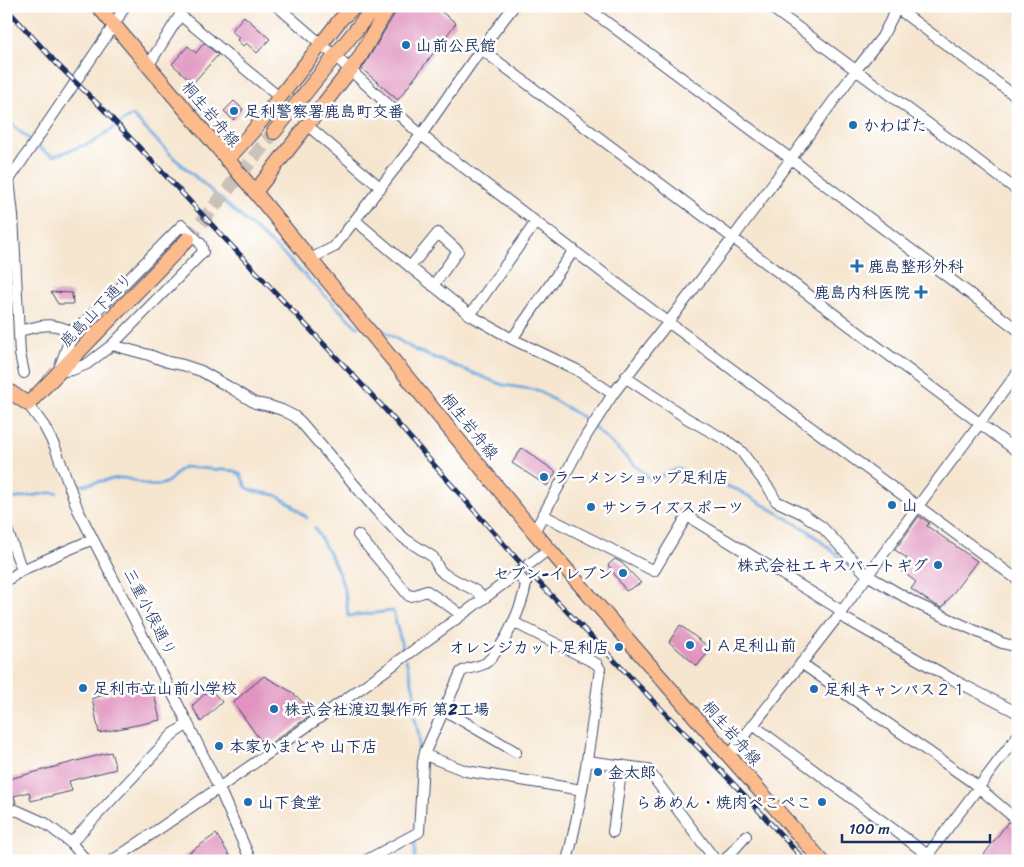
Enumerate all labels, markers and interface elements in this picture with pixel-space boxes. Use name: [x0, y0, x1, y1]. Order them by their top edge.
place label: 山前公民館: [416, 31, 496, 60]
marker: 山前公民館: [400, 39, 412, 51]
street label: 桐生岩舟線: [174, 74, 248, 154]
place label: 足利警察署鹿島町交番: [244, 97, 404, 126]
marker: 足利警察署鹿島町交番: [228, 105, 240, 117]
place label: かわばた: [863, 111, 927, 140]
marker: かわばた: [847, 119, 859, 131]
place label: 鹿島整形外科: [868, 252, 964, 281]
marker: 鹿島整形外科: [850, 259, 864, 273]
street label: 鹿島山下通り: [52, 265, 140, 355]
place label: 鹿島内科医院: [814, 278, 910, 307]
marker: 鹿島内科医院: [914, 285, 928, 299]
street label: 桐生岩舟線: [434, 386, 506, 466]
place label: ラーメンショップ足利店: [554, 463, 729, 492]
marker: ラーメンショップ足利店: [538, 471, 550, 483]
place label: 山: [902, 491, 918, 520]
place label: サンライズスポーツ: [601, 493, 744, 522]
marker: 山: [886, 499, 898, 511]
marker: サンライズスポーツ: [585, 501, 597, 513]
place label: 株式会社エキスパートギグ: [737, 551, 928, 580]
place label: セブン-イレブン: [494, 559, 613, 588]
marker: 株式会社エキスパートギグ: [932, 559, 944, 571]
street label: 三重小俣通り: [115, 563, 185, 661]
marker: セブン-イレブン: [617, 567, 629, 579]
place label: ＪＡ足利山前: [700, 631, 796, 660]
place label: オレンジカット足利店: [449, 633, 609, 662]
marker: ＪＡ足利山前: [684, 639, 696, 651]
marker: オレンジカット足利店: [613, 641, 625, 653]
place label: 足利市立山前小学校: [93, 674, 237, 703]
place label: 足利キャンパス２１: [824, 675, 967, 704]
marker: 足利市立山前小学校: [77, 682, 89, 694]
marker: 足利キャンパス２１: [808, 683, 820, 695]
street label: 桐生岩舟線: [695, 693, 769, 773]
place label: 株式会社渡辺製作所 第2工場: [284, 695, 489, 724]
marker: 株式会社渡辺製作所 第2工場: [268, 703, 280, 715]
place label: 本家かまどや 山下店: [229, 732, 378, 761]
marker: 本家かまどや 山下店: [213, 740, 225, 752]
place label: 金太郎: [608, 758, 656, 787]
marker: 金太郎: [592, 766, 604, 778]
place label: 山下食堂: [258, 788, 322, 817]
place label: らあめん・焼肉ぺこぺこ: [636, 788, 812, 817]
marker: 山下食堂: [242, 796, 254, 808]
marker: らあめん・焼肉ぺこぺこ: [816, 796, 828, 808]
scale bar: [842, 812, 989, 844]
text: 100 m: [849, 816, 890, 842]

